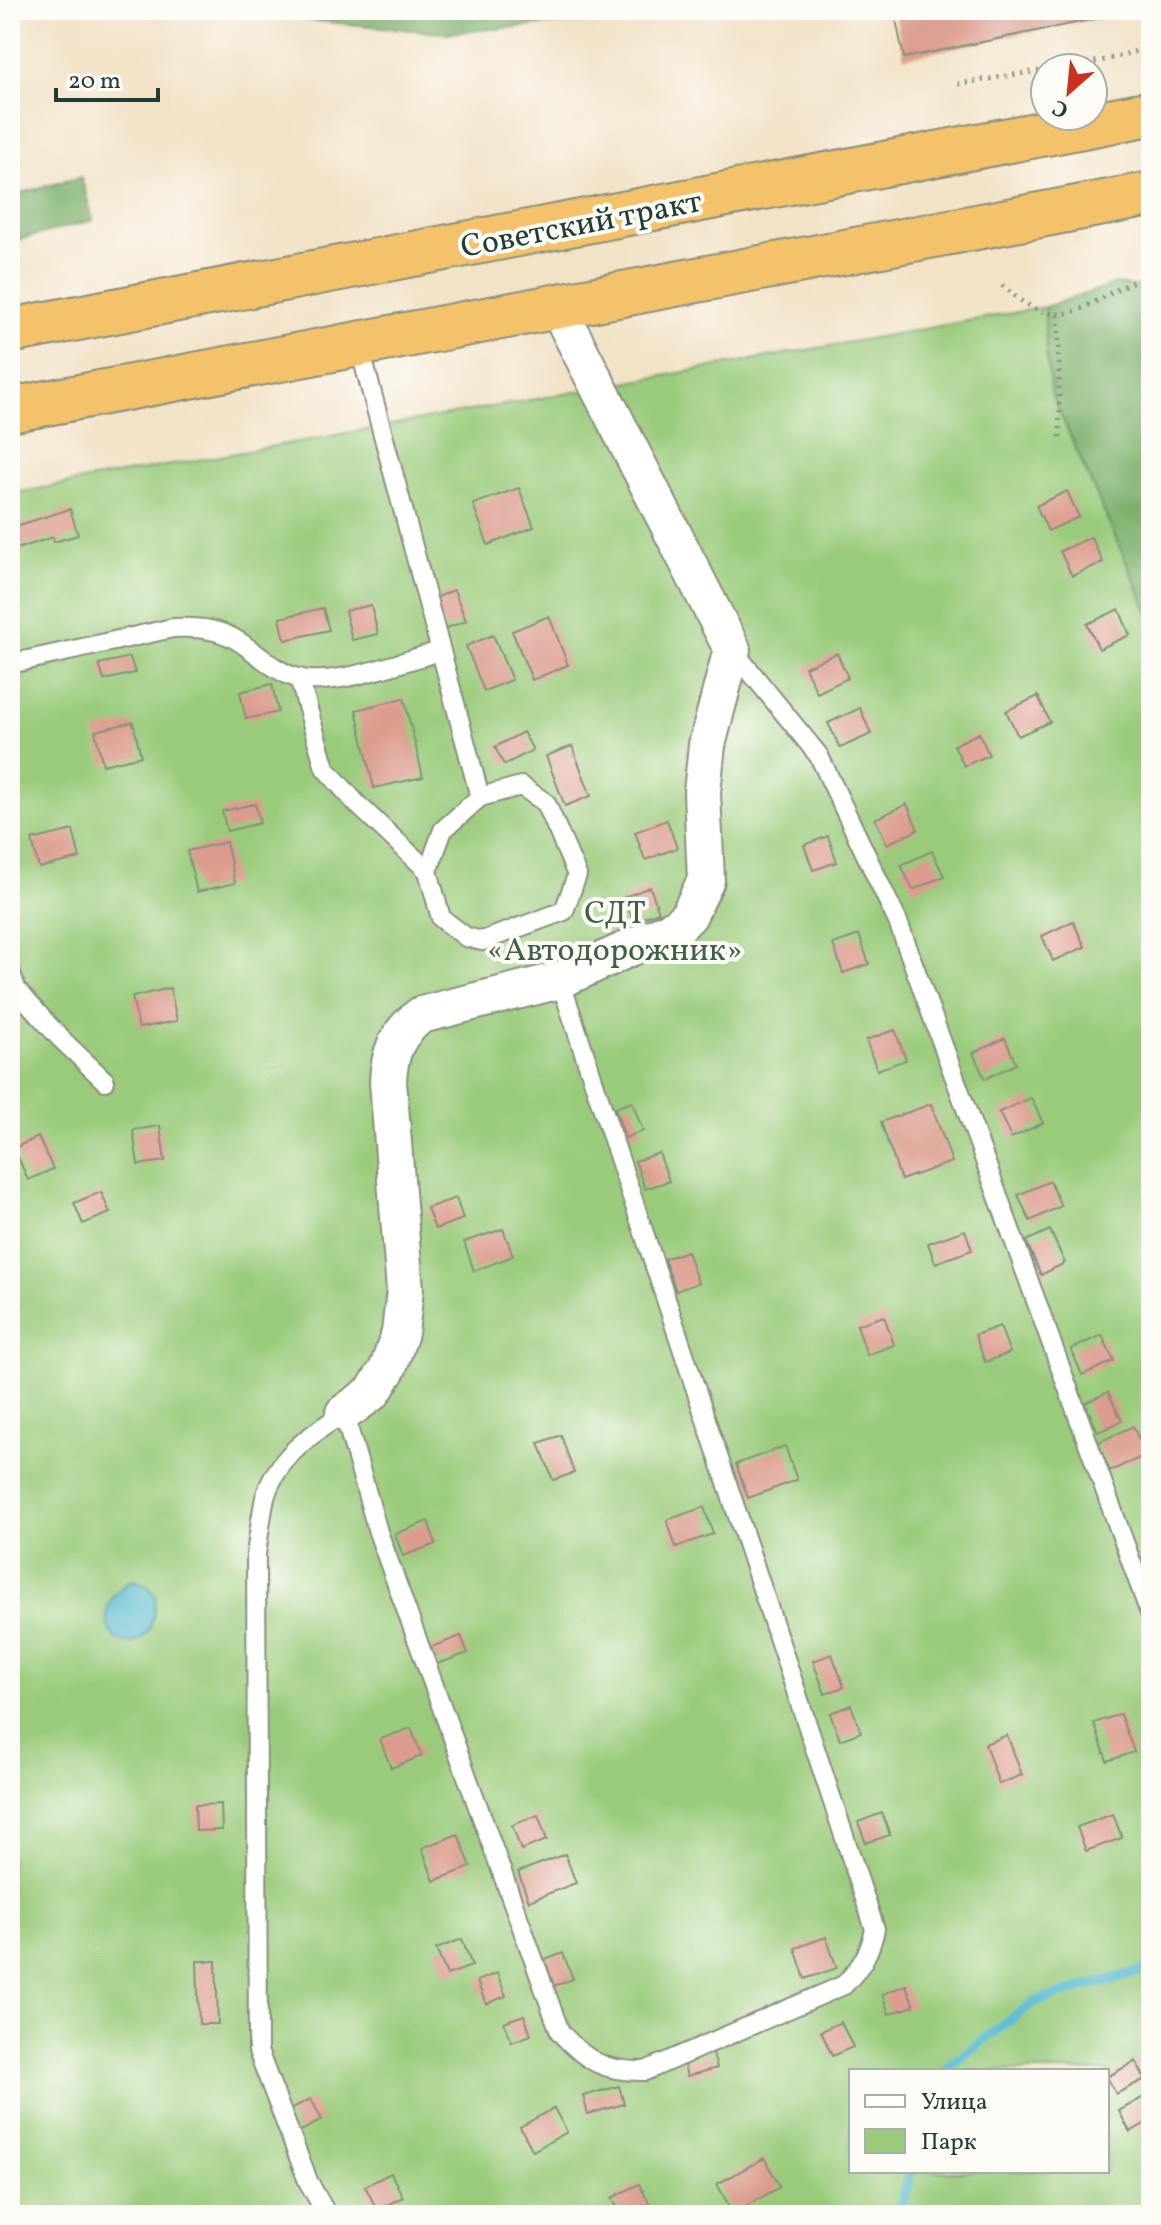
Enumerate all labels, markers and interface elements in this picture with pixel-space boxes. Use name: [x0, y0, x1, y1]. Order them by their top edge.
scale bar: [56, 52, 158, 102]
north arrow: [1029, 52, 1109, 132]
text: 20 m: [68, 65, 121, 99]
text: С: [1048, 91, 1074, 125]
street label: Советский тракт: [457, 181, 706, 271]
park label: СДТ «Автодорожник»: [488, 893, 742, 974]
legend: [849, 2069, 1109, 2173]
text: Улица: [921, 2086, 988, 2120]
text: Парк: [921, 2126, 977, 2160]

